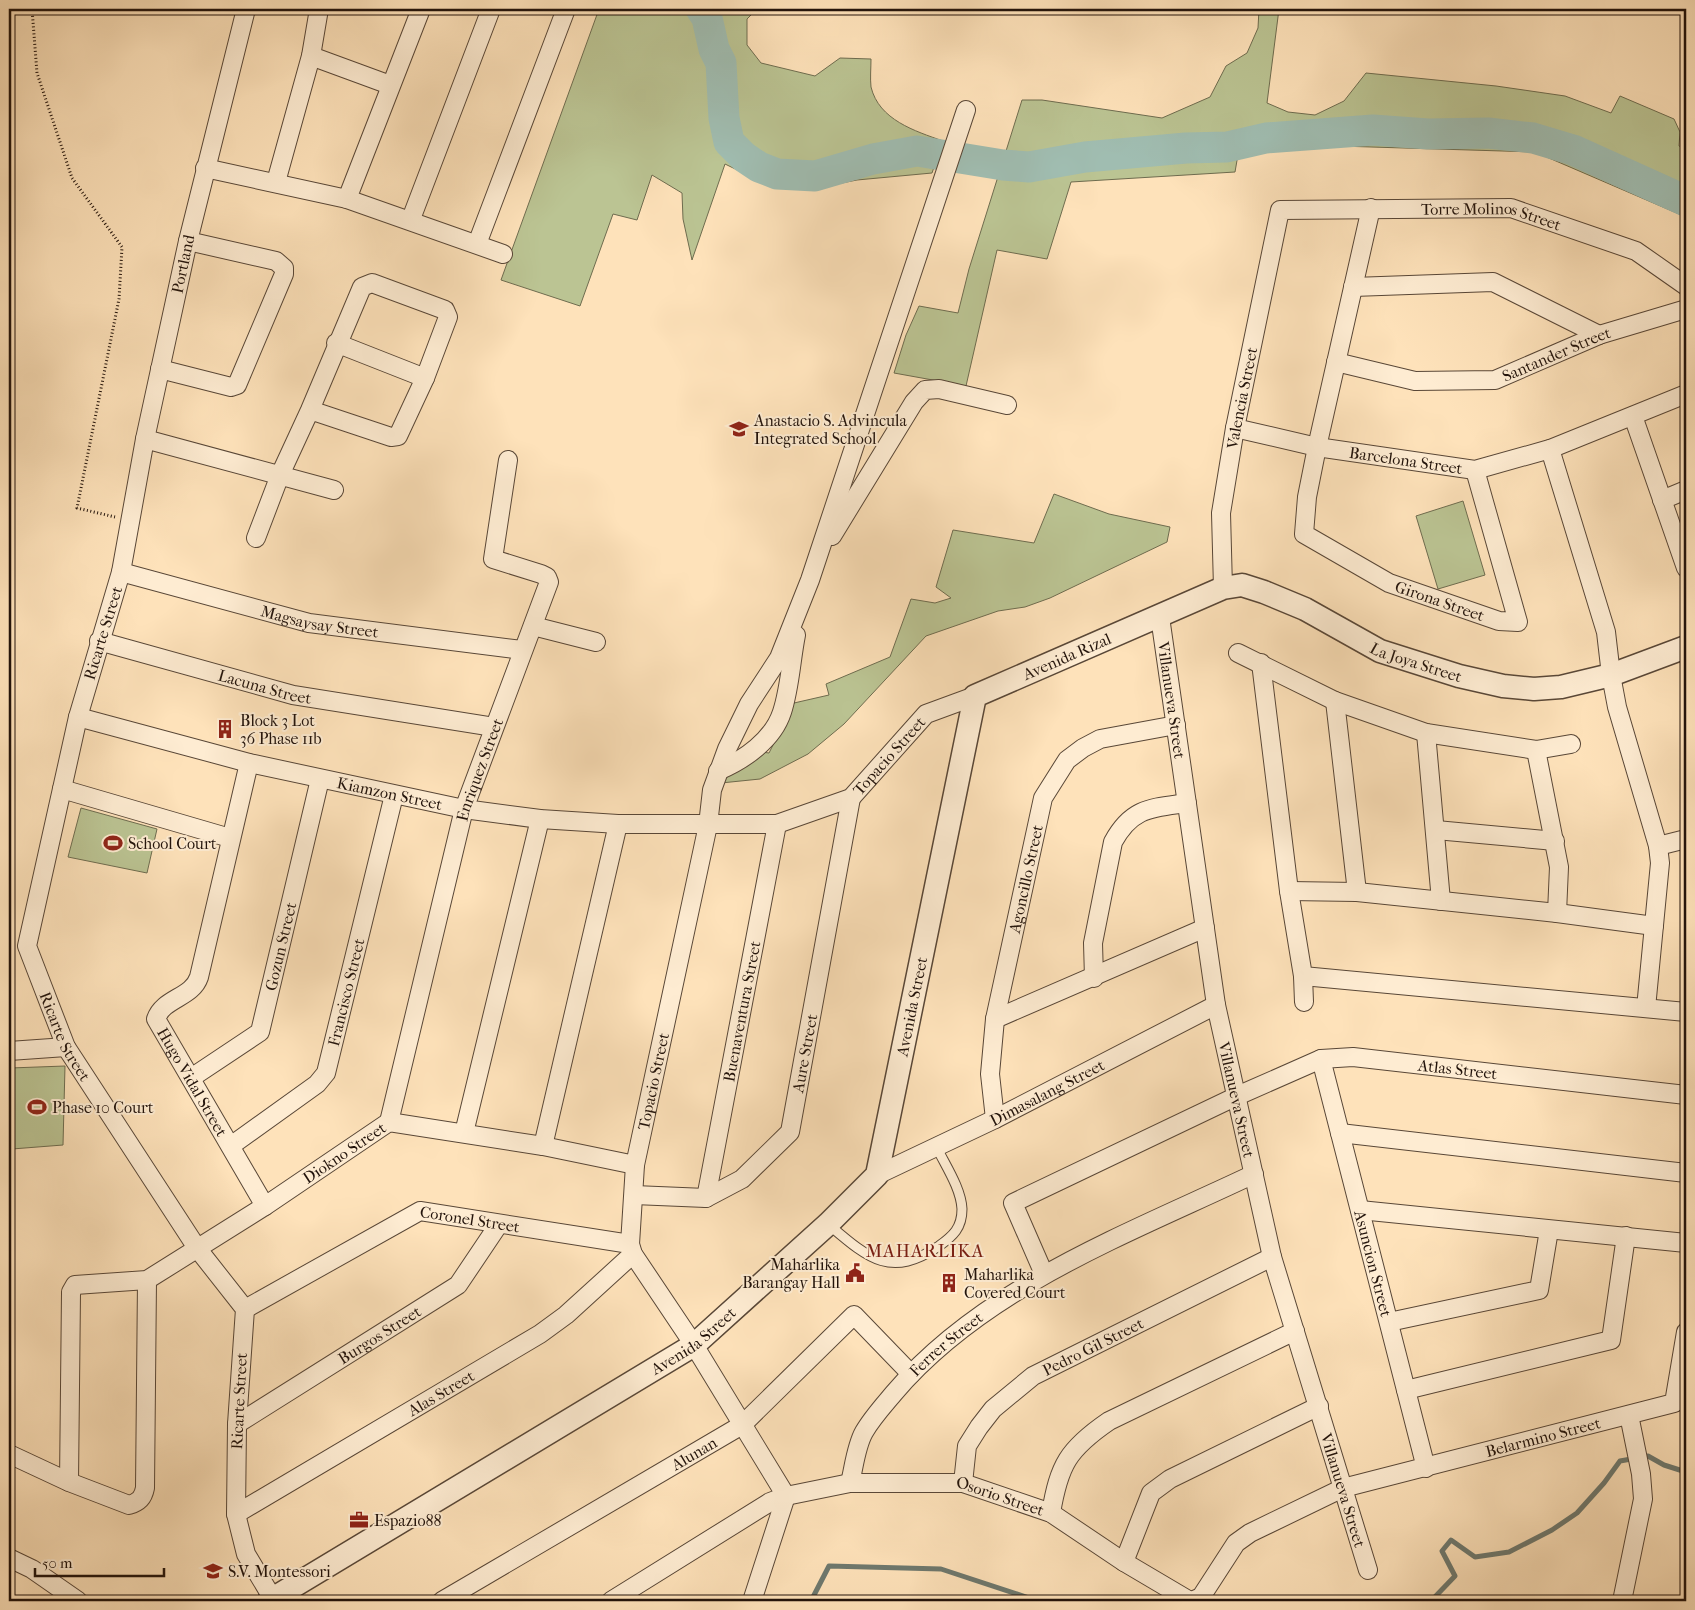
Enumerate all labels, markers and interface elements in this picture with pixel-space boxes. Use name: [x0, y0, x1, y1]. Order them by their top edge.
street label: Torre Molinos Street: [1421, 198, 1564, 234]
street label: Portland: [168, 233, 199, 295]
street label: Santander Street: [1499, 322, 1613, 385]
street label: Valencia Street: [1222, 345, 1261, 451]
place label: Anastacio S. Advincula Integrated School: [753, 411, 908, 448]
school or university icon: Anastacio S. Advincula Integrated School: [728, 418, 750, 440]
street label: Barcelona Street: [1348, 442, 1464, 478]
street label: Girona Street: [1393, 576, 1487, 625]
street label: Ricarte Street: [80, 584, 126, 682]
street label: Magsaysay Street: [259, 601, 380, 641]
street label: Avenida Rizal: [1019, 628, 1114, 684]
street label: La Joya Street: [1367, 638, 1465, 686]
street label: Villanueva Street: [1154, 639, 1190, 760]
street label: Lacuna Street: [216, 665, 313, 707]
place label: Block 3 Lot 36 Phase 11b: [240, 711, 322, 748]
street label: Topacio Street: [849, 712, 929, 799]
street label: Enriquez Street: [452, 715, 507, 823]
building icon: Block 3 Lot 36 Phase 11b: [214, 718, 236, 740]
street label: Kiamzon Street: [335, 773, 444, 814]
street label: Agoncillo Street: [1004, 822, 1047, 936]
sports icon: School Court: [102, 832, 124, 854]
place label: School Court: [128, 834, 217, 853]
street label: Gozun Street: [261, 900, 300, 993]
street label: Francisco Street: [323, 936, 368, 1048]
street label: Buenaventura Street: [719, 939, 764, 1083]
street label: Avenida Street: [892, 955, 931, 1059]
street label: Ricarte Street: [36, 989, 95, 1085]
street label: Aure Street: [788, 1012, 821, 1095]
street label: Hugo Vidal Street: [153, 1024, 232, 1140]
street label: Topacio Street: [633, 1031, 673, 1132]
street label: Villanueva Street: [1215, 1039, 1259, 1160]
street label: Dimasalang Street: [986, 1055, 1108, 1130]
street label: Atlas Street: [1416, 1055, 1499, 1083]
sports icon: Phase 10 Court: [26, 1096, 48, 1118]
place label: Phase 10 Court: [52, 1098, 154, 1117]
street label: Diokno Street: [299, 1117, 389, 1187]
street label: Coronel Street: [419, 1202, 521, 1236]
street label: Asuncion Street: [1350, 1207, 1396, 1319]
district label: MAHARLIKA: [866, 1241, 984, 1262]
place label: Maharlika Barangay Hall: [742, 1255, 841, 1292]
public building icon: Maharlika Barangay Hall: [844, 1262, 866, 1284]
place label: Maharlika Covered Court: [964, 1265, 1066, 1302]
building icon: Maharlika Covered Court: [938, 1272, 960, 1294]
street label: Burgos Street: [334, 1301, 424, 1368]
street label: Avenida Street: [646, 1303, 740, 1379]
street label: Ferrer Street: [905, 1307, 986, 1380]
street label: Pedro Gil Street: [1039, 1313, 1147, 1379]
street label: Ricarte Street: [227, 1352, 251, 1450]
street label: Alas Street: [403, 1366, 478, 1420]
street label: Belarmino Street: [1483, 1413, 1603, 1461]
street label: Villanueva Street: [1317, 1430, 1370, 1550]
street label: Alunan: [667, 1432, 721, 1475]
street label: Osorio Street: [956, 1474, 1047, 1520]
office icon: Espazio88: [348, 1509, 370, 1531]
place label: Espazio88: [374, 1511, 442, 1530]
scale bar: [35, 1545, 164, 1577]
text: 50 m: [42, 1554, 73, 1572]
school or university icon: S.V. Montessori: [202, 1560, 224, 1582]
place label: S.V. Montessori: [228, 1562, 331, 1581]

